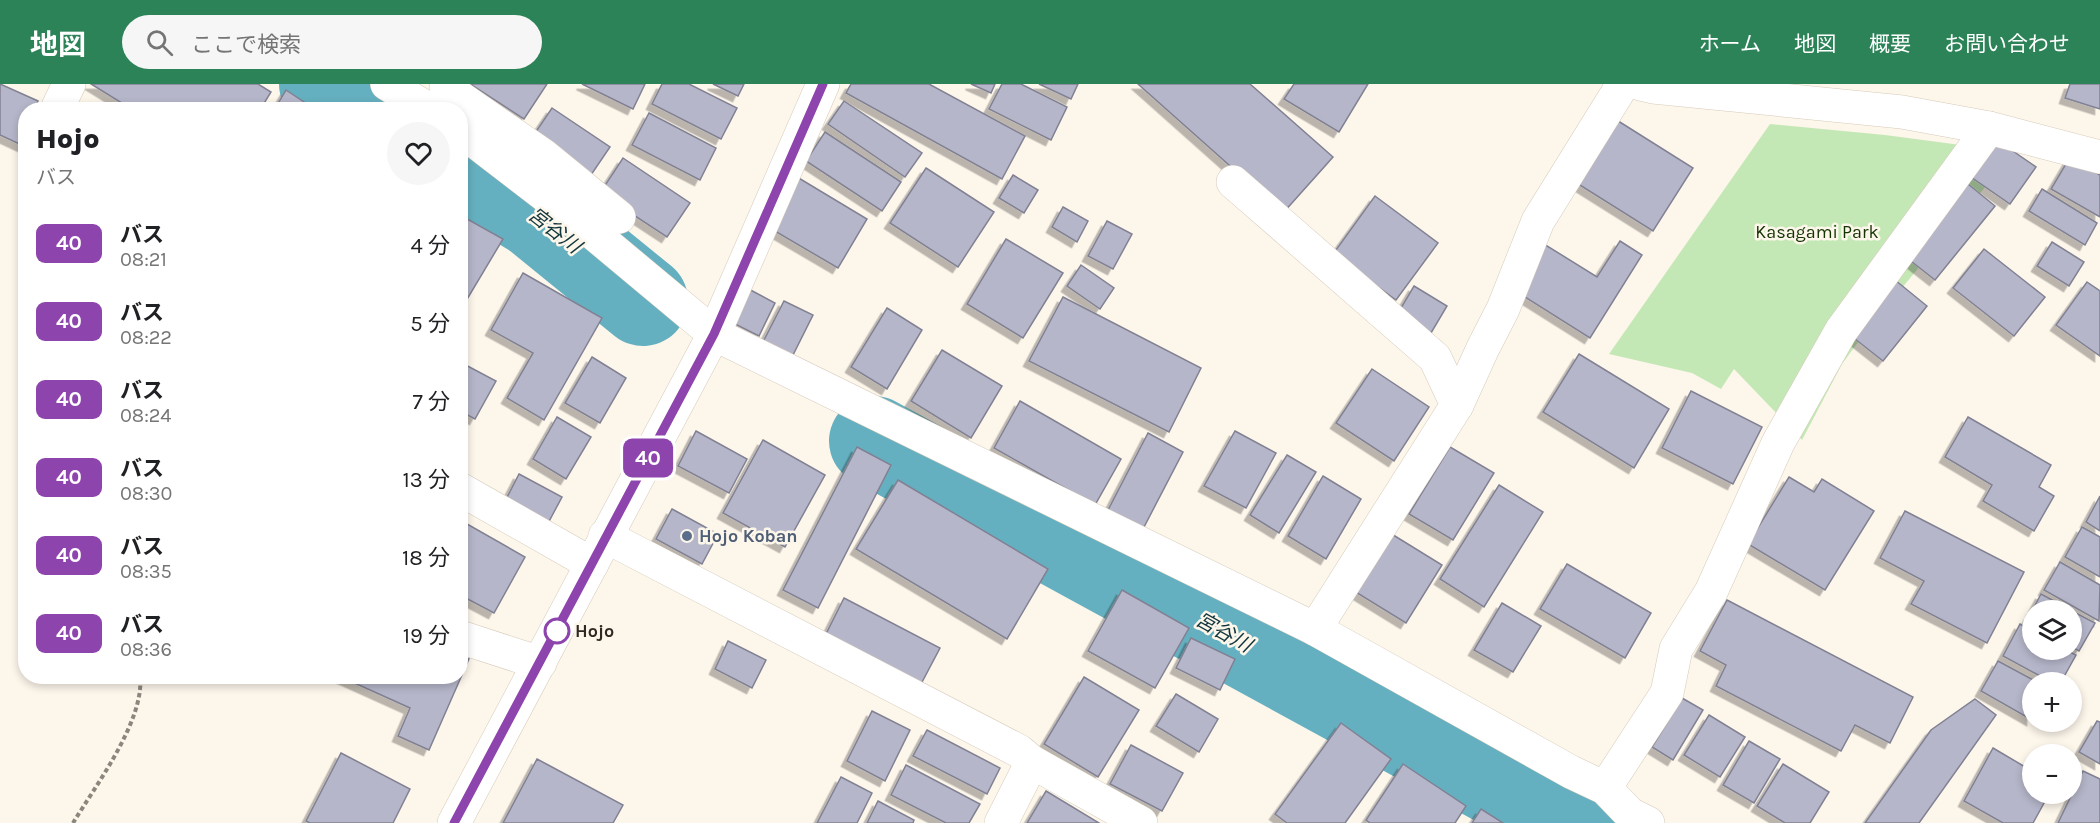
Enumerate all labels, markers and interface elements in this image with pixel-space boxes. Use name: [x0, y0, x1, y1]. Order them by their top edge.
search box: [122, 15, 542, 69]
icon: search: [143, 26, 176, 59]
text: 地図: [30, 28, 86, 61]
text: ここで検索: [191, 32, 301, 58]
text: ホーム: [1699, 32, 1761, 56]
text: 地図: [1794, 32, 1836, 56]
text: 概要: [1869, 32, 1911, 56]
text: お問い合わせ: [1944, 32, 2070, 56]
text: Hojo: [36, 122, 100, 155]
button: heart: [387, 122, 450, 185]
text: バス: [36, 166, 76, 189]
water label: 宮谷川: [524, 203, 587, 259]
park label: Kasagami Park: [1755, 221, 1879, 243]
text: バス: [120, 222, 164, 248]
text: 40: [56, 231, 82, 255]
text: 4 分: [410, 233, 450, 259]
text: 08:21: [120, 248, 167, 271]
text: バス: [120, 300, 164, 326]
text: 40: [56, 309, 82, 333]
text: 5 分: [410, 311, 450, 337]
text: 08:22: [120, 326, 172, 349]
text: バス: [120, 378, 164, 404]
text: 40: [56, 387, 82, 411]
text: 7 分: [412, 389, 450, 415]
text: 08:24: [120, 404, 172, 427]
line badge: 40: [621, 438, 675, 478]
text: 40: [635, 446, 661, 470]
text: バス: [120, 456, 164, 482]
text: 40: [56, 465, 82, 489]
text: 13 分: [403, 467, 450, 493]
text: 08:30: [120, 482, 172, 505]
place label: Hojo Koban: [699, 525, 797, 547]
marker: Hojo Koban: [680, 529, 694, 543]
text: バス: [120, 534, 164, 560]
text: 40: [56, 543, 82, 567]
text: 18 分: [402, 545, 450, 571]
text: 08:35: [120, 560, 172, 583]
map controls: [2022, 600, 2082, 804]
button: layers: [2022, 600, 2082, 660]
water label: 宮谷川: [1192, 608, 1257, 658]
text: バス: [120, 612, 164, 638]
marker: Hojo: [544, 618, 570, 644]
place label: Hojo: [575, 620, 614, 642]
text: 40: [56, 621, 82, 645]
text: 19 分: [403, 623, 450, 649]
text: 08:36: [120, 638, 172, 661]
button: +: [2022, 672, 2082, 732]
button: −: [2022, 744, 2082, 804]

